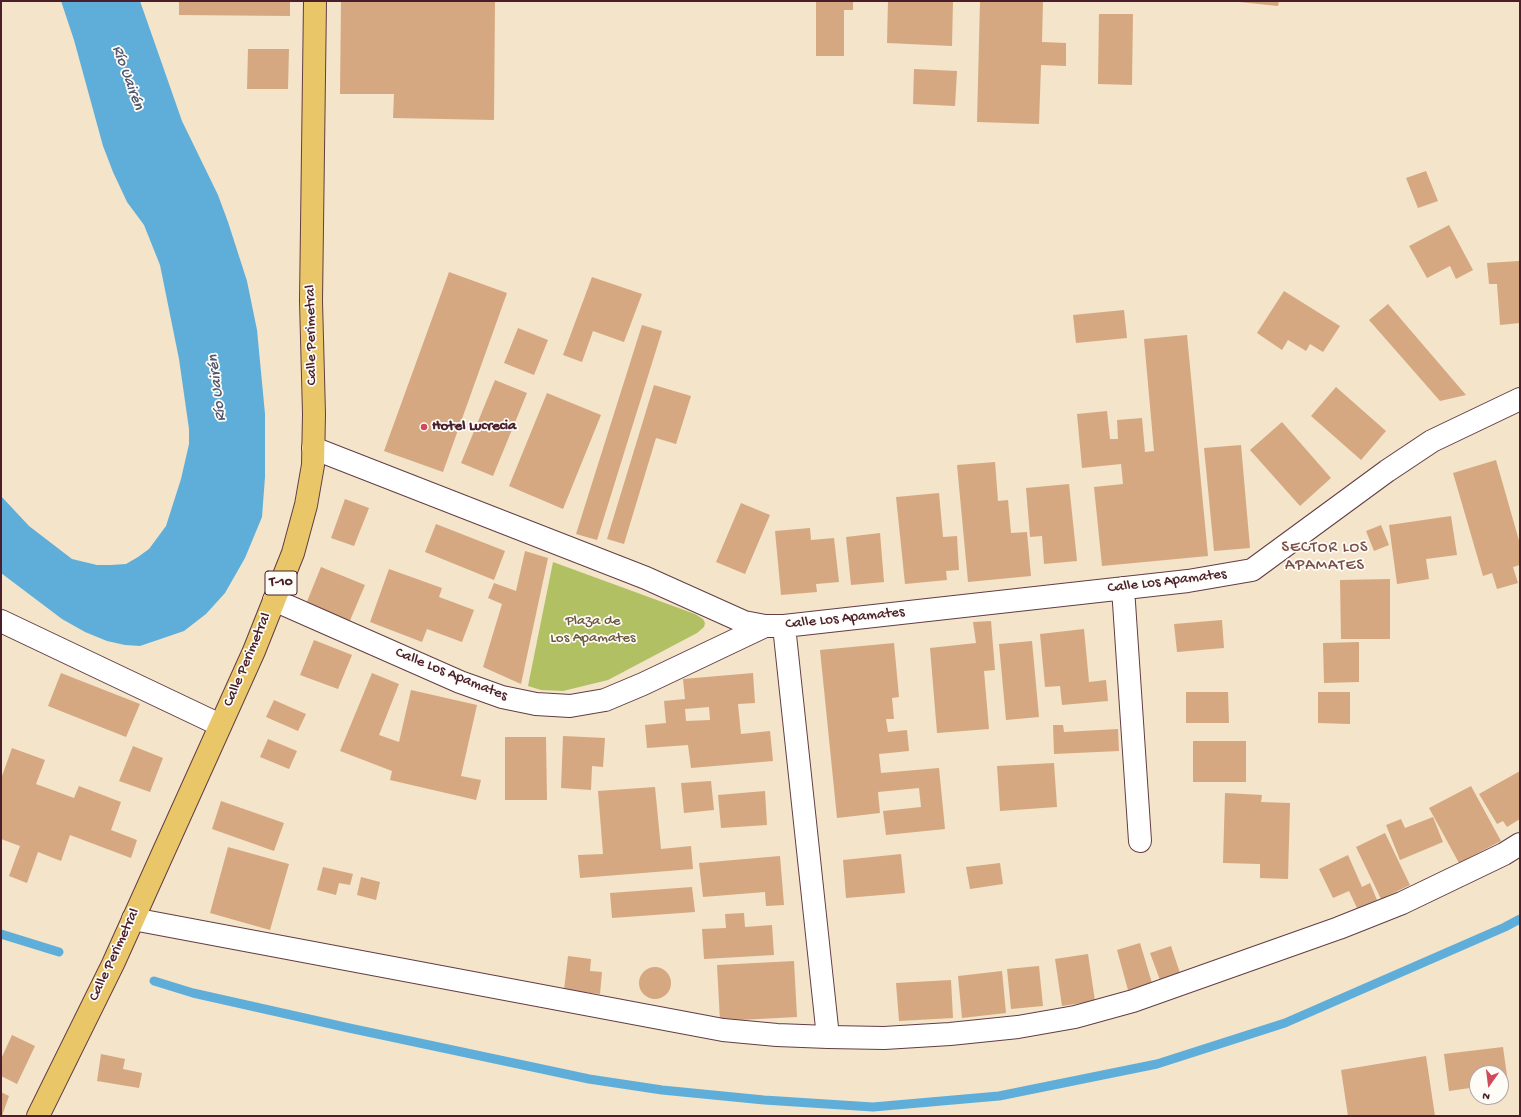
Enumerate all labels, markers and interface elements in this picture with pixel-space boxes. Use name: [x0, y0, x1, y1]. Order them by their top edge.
water label: Río Uairén: [107, 43, 147, 113]
street label: Calle Perimetral: [302, 285, 322, 385]
water label: Río Uairén: [204, 354, 232, 422]
place label: Hotel Lucrecia: [432, 418, 516, 436]
marker: Hotel Lucrecia: [419, 422, 429, 432]
district label: SECTOR LOS APAMATES: [1282, 539, 1368, 577]
street label: Calle Los Apamates: [1107, 566, 1227, 598]
road number: T-10: [265, 571, 297, 595]
street label: Calle Los Apamates: [785, 604, 905, 634]
street label: Calle Perimetral: [220, 610, 276, 710]
park label: Plaza de Los Apamates: [550, 613, 636, 648]
street label: Calle Los Apamates: [392, 644, 510, 706]
street label: Calle Perimetral: [86, 906, 144, 1004]
north arrow: [1469, 1065, 1509, 1105]
text: N: [1481, 1089, 1491, 1102]

